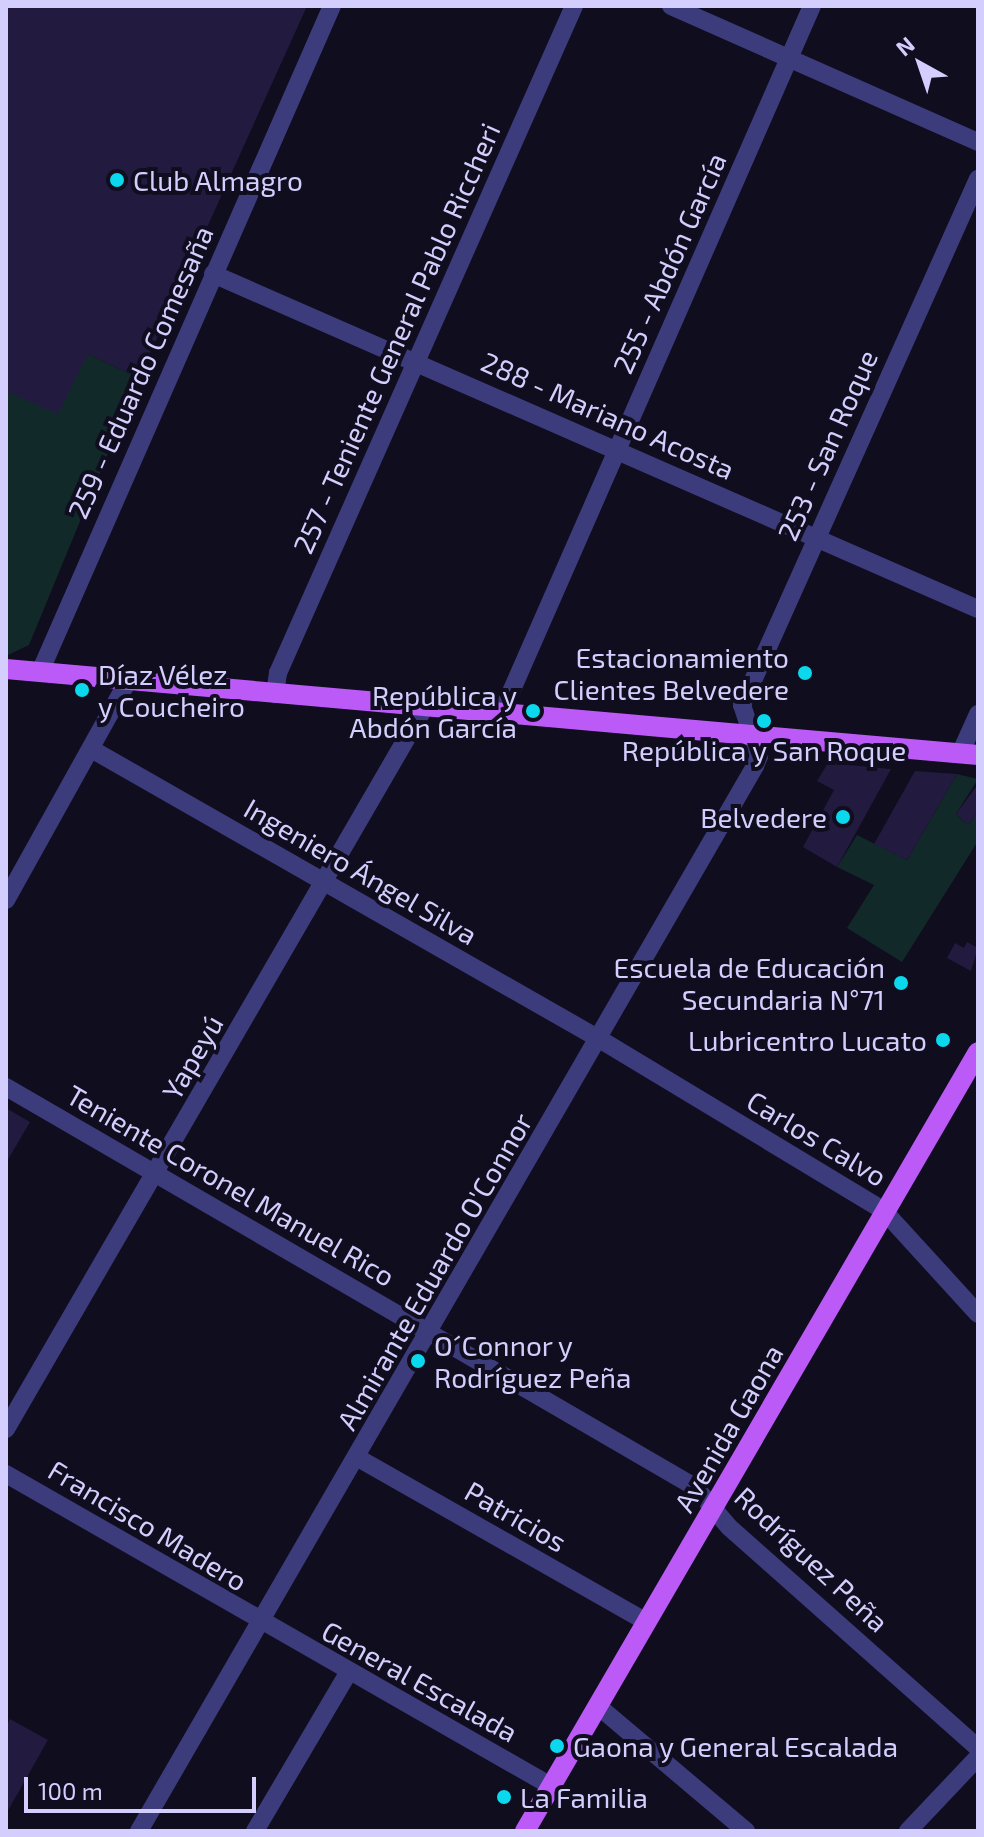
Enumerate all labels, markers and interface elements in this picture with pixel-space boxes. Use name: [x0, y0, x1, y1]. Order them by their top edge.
north arrow: [880, 24, 960, 104]
text: N: [890, 31, 919, 61]
street label: 257 - Teniente General Pablo Riccheri: [285, 117, 507, 559]
street label: 255 - Abdón García: [605, 147, 733, 379]
place label: Club Almagro: [133, 163, 303, 197]
marker: Club Almagro: [108, 171, 126, 189]
street label: 259 - Eduardo Comesaña: [60, 221, 220, 523]
street label: 288 - Mariano Acosta: [476, 344, 740, 486]
street label: 253 - San Roque: [770, 345, 884, 545]
place label: Estacionamiento Clientes Belvedere: [554, 640, 789, 706]
place label: Díaz Vélez y Coucheiro: [98, 657, 246, 723]
marker: Estacionamiento Clientes Belvedere: [796, 664, 814, 682]
place label: República y Abdón García: [349, 678, 517, 744]
marker: Díaz Vélez y Coucheiro: [73, 681, 91, 699]
marker: República y Abdón García: [524, 702, 542, 720]
marker: República y San Roque: [755, 712, 773, 730]
place label: República y San Roque: [621, 733, 907, 767]
street label: Ingeniero Ángel Silva: [238, 790, 484, 952]
place label: Belvedere: [700, 800, 827, 834]
marker: Belvedere: [834, 808, 852, 826]
place label: Escuela de Educación Secundaria N°71: [614, 950, 885, 1016]
marker: Escuela de Educación Secundaria N°71: [892, 974, 910, 992]
street label: Yapeyú: [155, 1009, 229, 1105]
place label: Lubricentro Lucato: [688, 1023, 927, 1057]
marker: Lubricentro Lucato: [934, 1031, 952, 1049]
street label: Teniente Coronel Manuel Rico: [60, 1077, 402, 1293]
street label: Carlos Calvo: [741, 1083, 893, 1193]
street label: Almirante Eduardo O'Connor: [329, 1107, 539, 1435]
place label: O´Connor y Rodríguez Peña: [434, 1328, 631, 1394]
street label: Avenida Gaona: [666, 1338, 790, 1518]
marker: O´Connor y Rodríguez Peña: [409, 1352, 427, 1370]
street label: Francisco Madero: [43, 1452, 253, 1598]
street label: Patricios: [459, 1474, 573, 1558]
street label: Rodríguez Peña: [728, 1479, 896, 1639]
street label: General Escalada: [316, 1613, 524, 1749]
place label: Gaona y General Escalada: [573, 1729, 900, 1763]
marker: Gaona y General Escalada: [548, 1737, 566, 1755]
scale bar: [28, 1761, 260, 1811]
text: 100 m: [38, 1776, 103, 1805]
place label: La Familia: [520, 1780, 648, 1814]
marker: La Familia: [495, 1788, 513, 1806]

